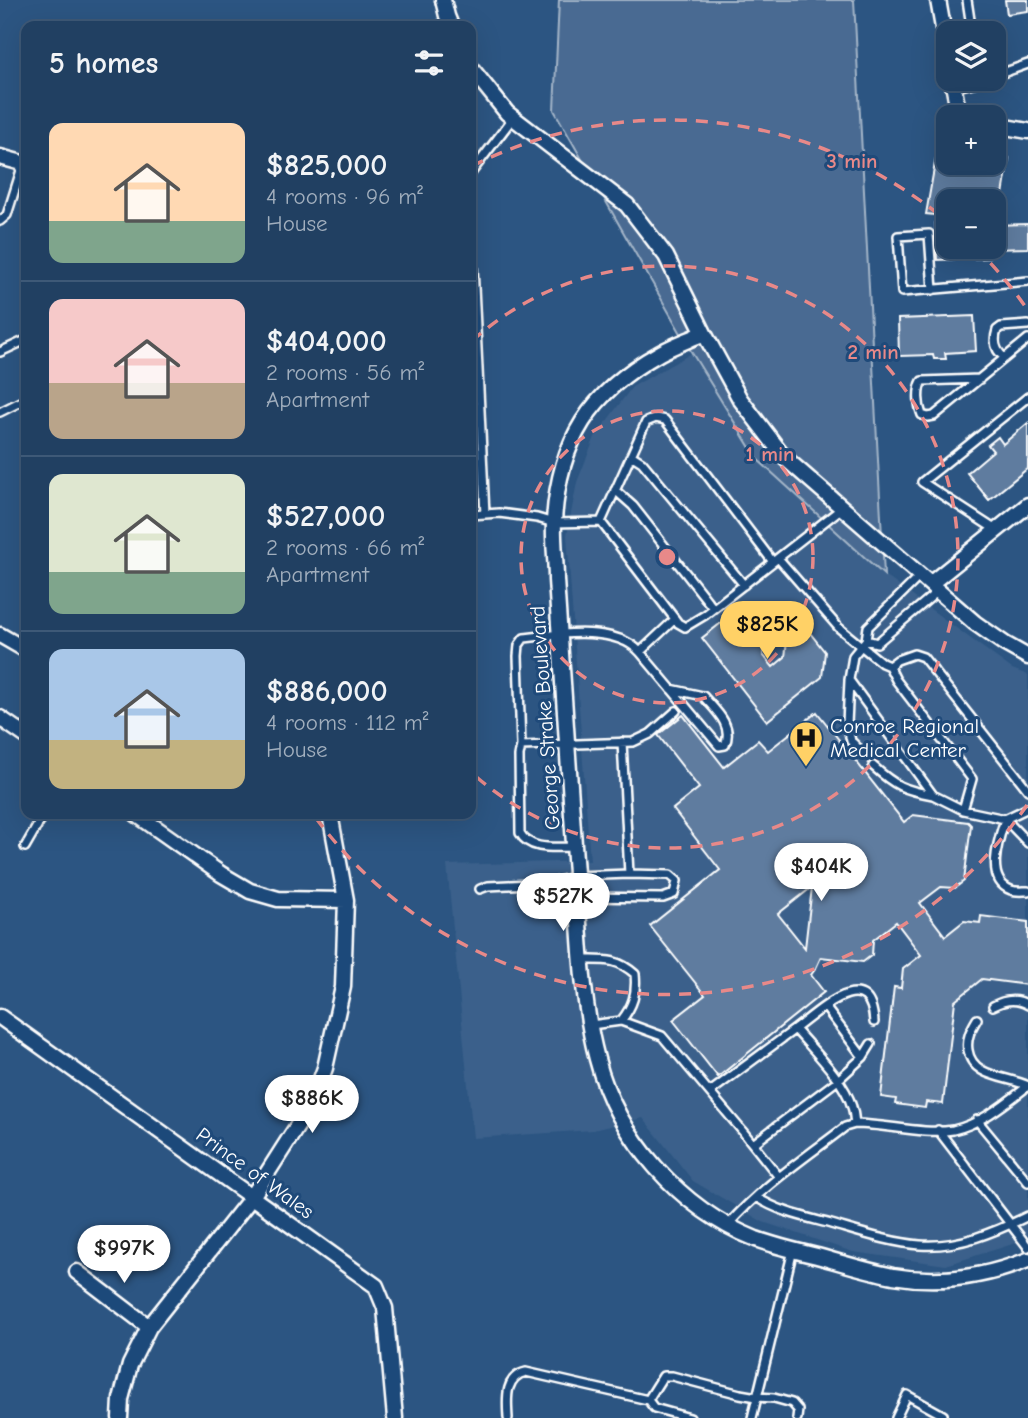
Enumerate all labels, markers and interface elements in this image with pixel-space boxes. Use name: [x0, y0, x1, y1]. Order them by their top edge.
map controls: [936, 21, 1006, 259]
button: layers: [936, 21, 1006, 91]
icon: filters: [410, 44, 448, 82]
text: 5 homes: [49, 46, 158, 81]
button: +: [936, 105, 1006, 175]
text: $825,000: [266, 148, 388, 183]
text: 3 min: [826, 149, 878, 173]
icon: home: [105, 151, 189, 235]
text: 4 rooms · 96 m²: [266, 183, 423, 210]
button: −: [936, 189, 1006, 259]
text: House: [266, 210, 328, 237]
text: $404,000: [266, 324, 387, 359]
icon: home: [105, 327, 189, 411]
text: 2 min: [847, 340, 899, 364]
text: 2 rooms · 56 m²: [266, 359, 424, 386]
text: Apartment: [266, 386, 369, 413]
text: 1 min: [746, 442, 794, 466]
text: $527,000: [266, 499, 385, 534]
icon: home: [105, 502, 189, 586]
text: 2 rooms · 66 m²: [266, 534, 424, 561]
centre of rings: [655, 545, 679, 569]
text: Apartment: [266, 561, 369, 588]
pin: $825K: [718, 602, 816, 661]
street label: George Strake Boulevard: [525, 605, 565, 831]
text: $825K: [736, 610, 798, 637]
text: $886,000: [266, 674, 388, 709]
icon: home: [105, 677, 189, 761]
text: 4 rooms · 112 m²: [266, 709, 429, 736]
place label: Conroe Regional Medical Center: [830, 714, 979, 762]
hospital icon: Conroe Regional Medical Center: [787, 719, 825, 768]
text: House: [266, 736, 328, 763]
pin: $404K: [772, 844, 870, 903]
text: $404K: [790, 852, 852, 879]
pin: $527K: [514, 874, 612, 933]
text: $527K: [533, 882, 593, 909]
pin: $886K: [263, 1076, 361, 1135]
text: $886K: [281, 1084, 343, 1111]
street label: Prince of Wales: [192, 1122, 318, 1224]
pin: $997K: [75, 1226, 173, 1285]
text: $997K: [93, 1234, 155, 1261]

